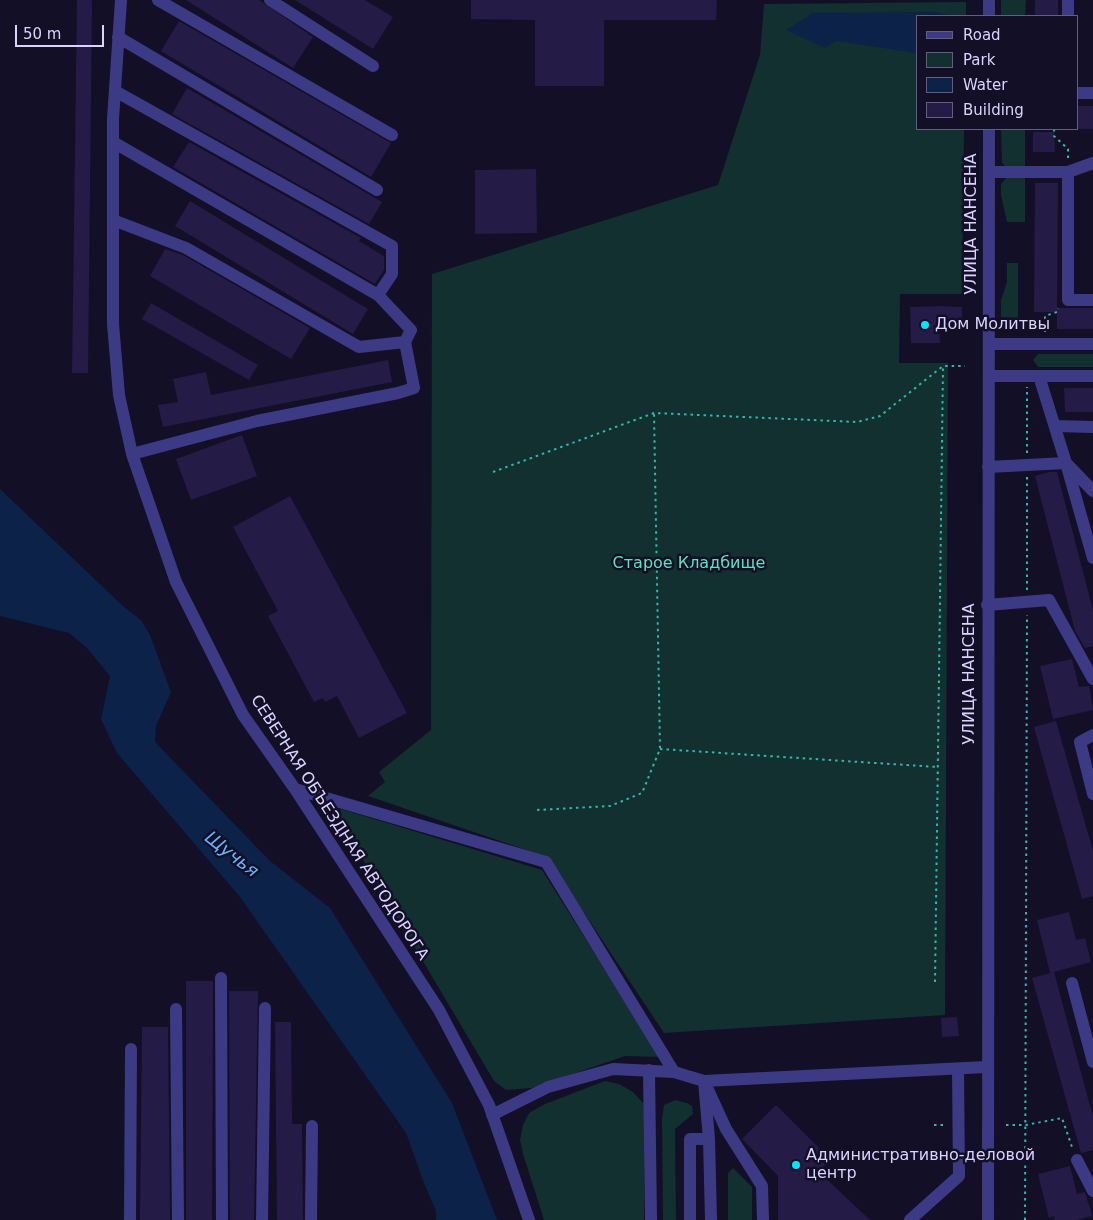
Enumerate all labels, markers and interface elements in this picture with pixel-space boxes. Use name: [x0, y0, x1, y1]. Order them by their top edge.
scale bar: [18, 15, 106, 47]
legend: [916, 15, 1078, 130]
text: 50 m: [23, 25, 61, 43]
text: Road: [963, 26, 1001, 44]
text: Park: [963, 51, 995, 69]
text: Water: [963, 76, 1007, 94]
text: Building: [963, 101, 1024, 119]
street label: УЛИЦА НАНСЕНА: [962, 153, 982, 295]
place label: Дом Молитвы: [935, 315, 1050, 335]
marker: Дом Молитвы: [919, 319, 931, 331]
park label: Старое Кладбище: [613, 554, 765, 574]
street label: УЛИЦА НАНСЕНА: [960, 603, 980, 745]
street label: СЕВЕРНАЯ ОБЪЕЗДНАЯ АВТОДОРОГА: [246, 692, 432, 964]
water label: Щучья: [200, 827, 262, 883]
place label: Административно-деловой центр: [806, 1146, 1035, 1184]
marker: Административно-деловой центр: [790, 1159, 802, 1171]

